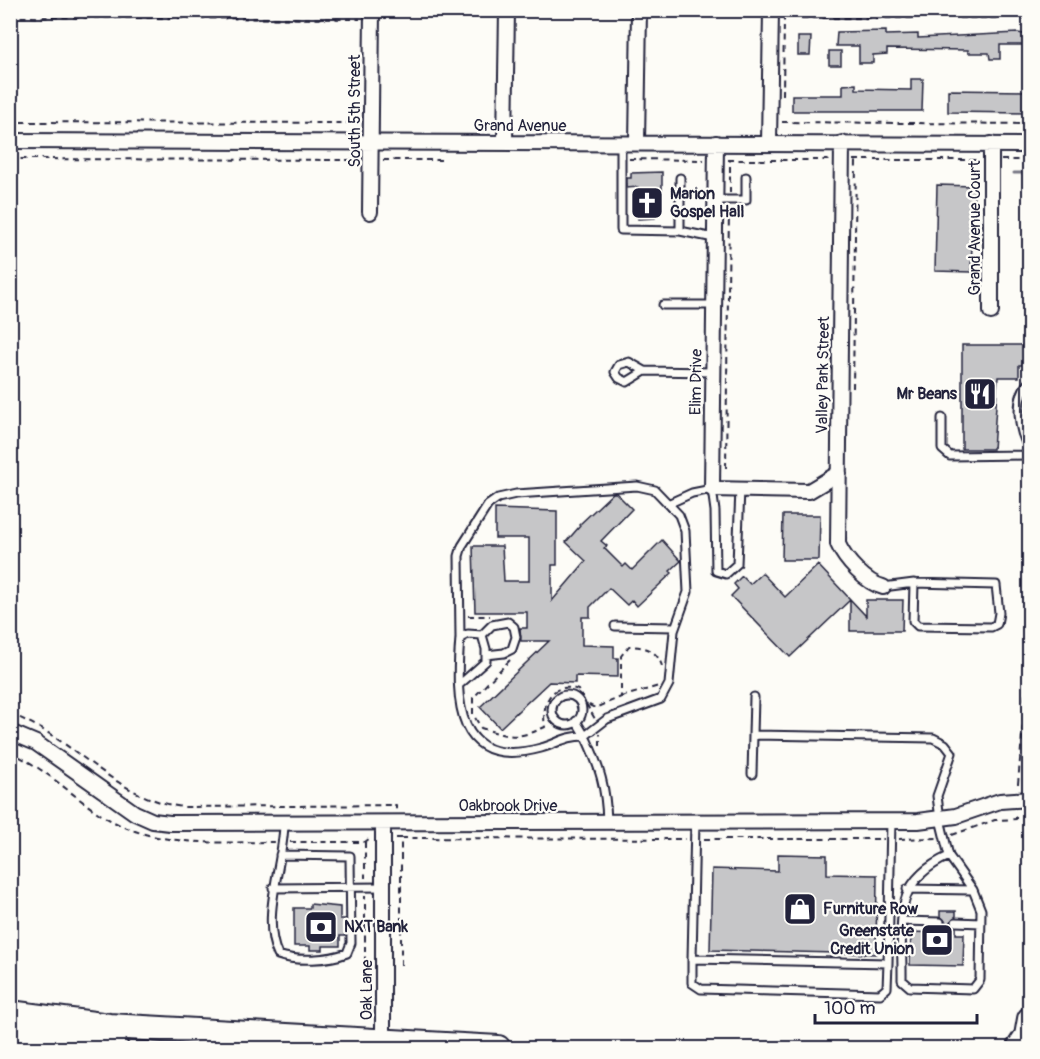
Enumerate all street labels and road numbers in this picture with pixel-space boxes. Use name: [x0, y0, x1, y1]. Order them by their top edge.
street label: South 5th Street: [345, 54, 365, 167]
street label: Grand Avenue: [474, 116, 567, 136]
street label: Grand Avenue Court: [965, 160, 985, 295]
street label: Valley Park Street: [812, 315, 834, 434]
street label: Elim Drive: [685, 349, 707, 415]
street label: Oakbrook Drive: [458, 796, 558, 816]
street label: Oak Lane: [357, 960, 377, 1020]

